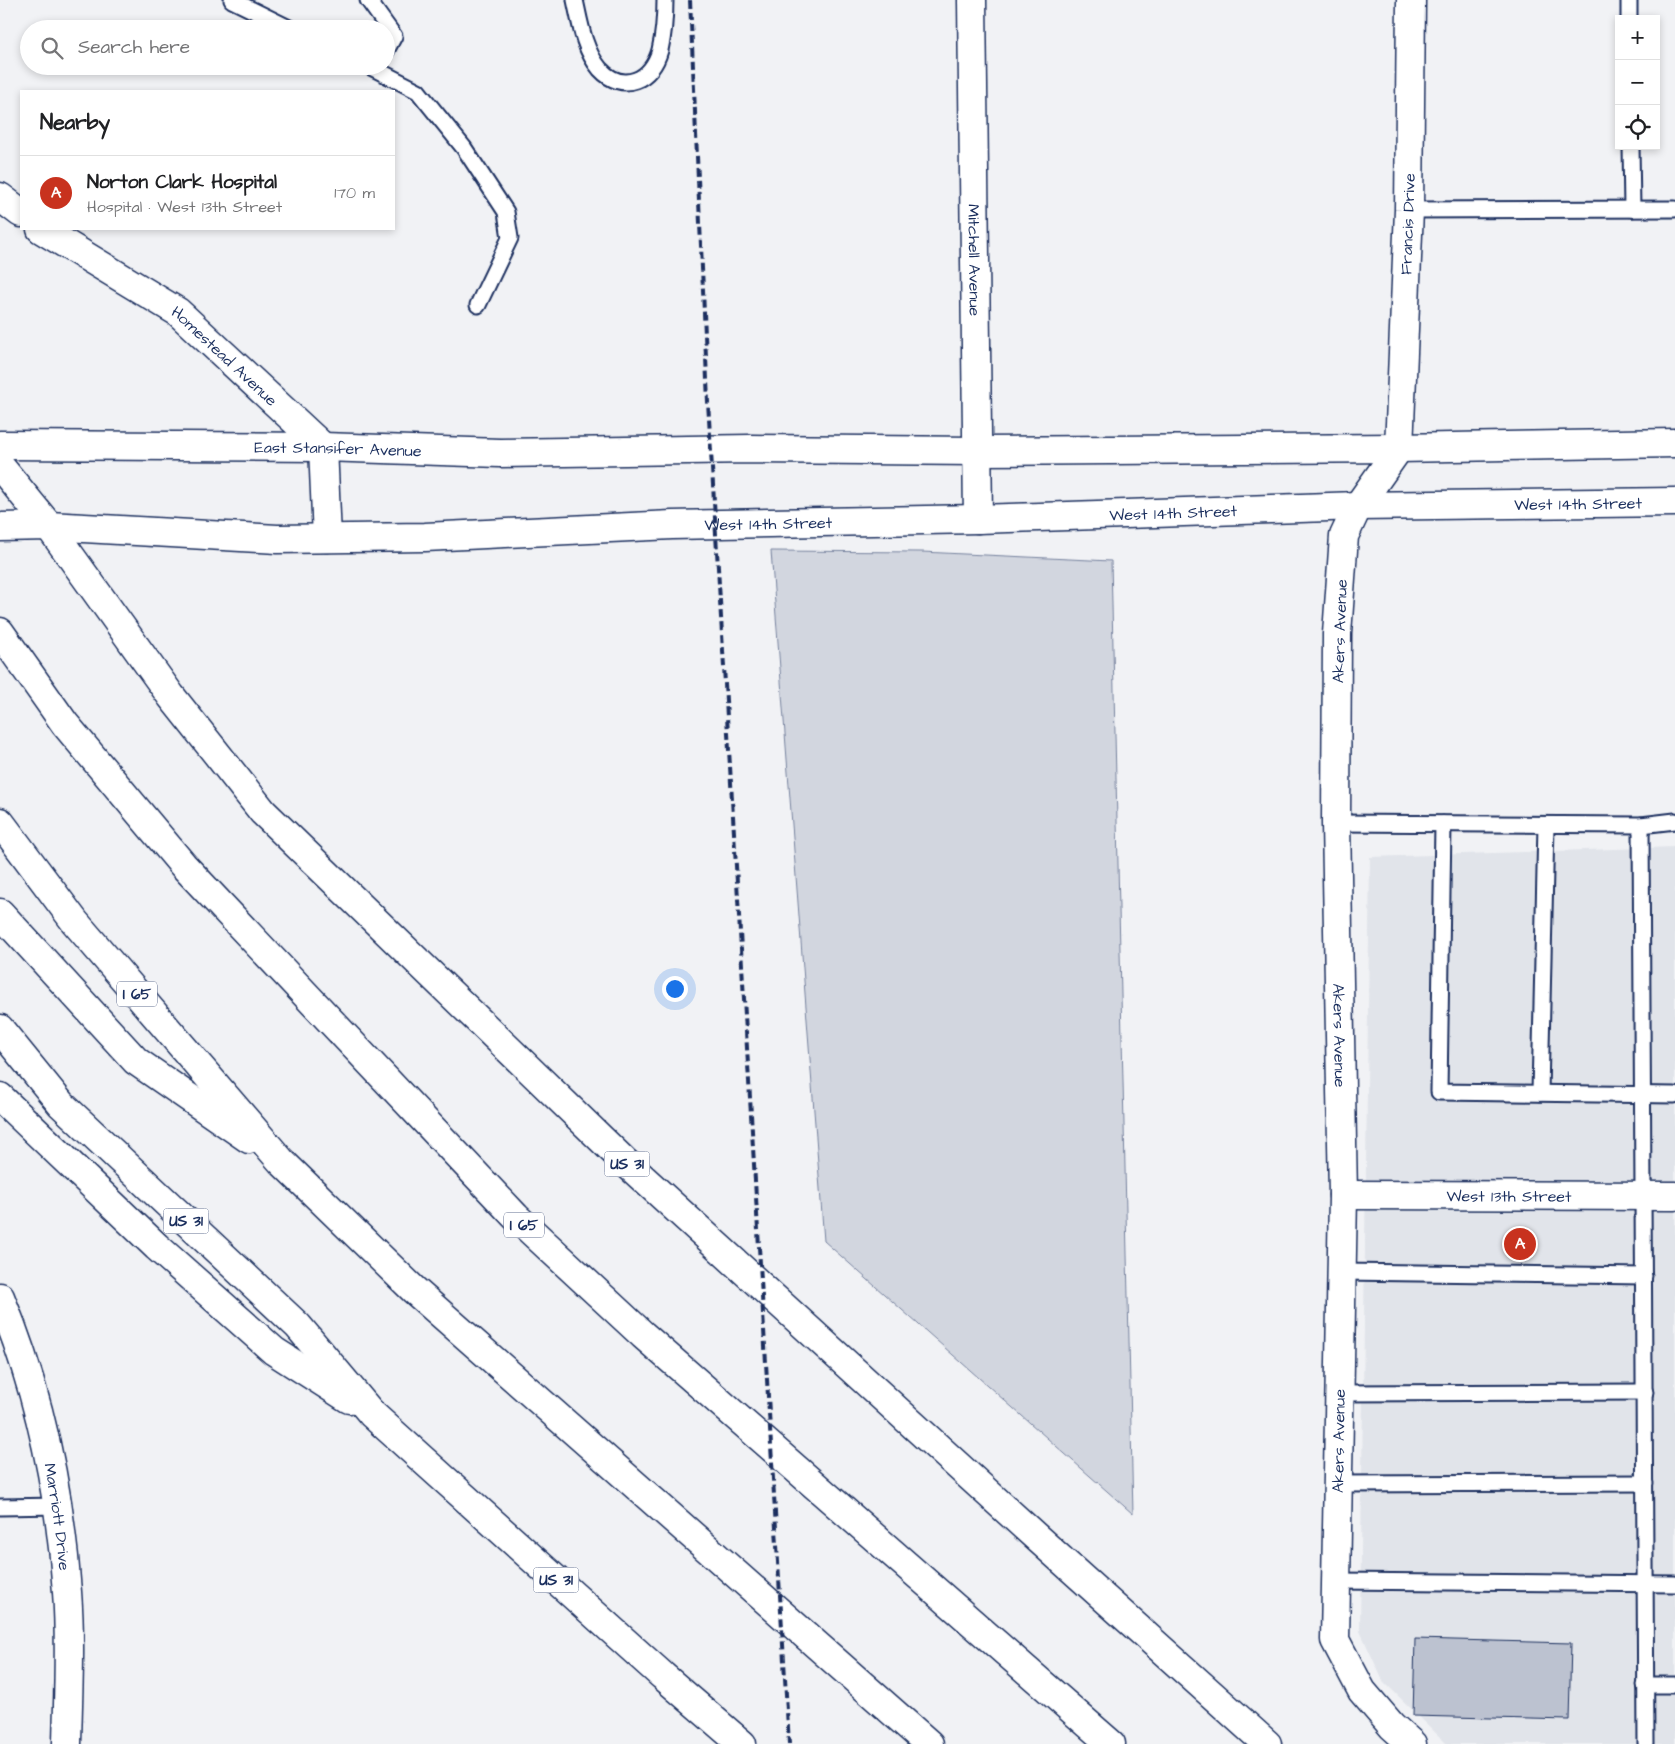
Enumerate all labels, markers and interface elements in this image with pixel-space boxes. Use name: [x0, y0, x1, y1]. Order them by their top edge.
map controls: [1615, 15, 1660, 150]
button: +: [1615, 15, 1660, 60]
search box: [20, 20, 395, 75]
icon: search: [38, 34, 66, 62]
text: Search here: [78, 34, 190, 61]
button: −: [1615, 60, 1660, 105]
button: locate: [1615, 105, 1660, 150]
text: Nearby: [40, 108, 110, 137]
text: Norton Clark Hospital: [87, 169, 277, 196]
street label: Francis Drive: [1395, 173, 1421, 275]
text: A: [51, 182, 61, 204]
text: 170 m: [334, 182, 375, 204]
text: Hospital · West 13th Street: [87, 196, 282, 218]
street label: Mitchell Avenue: [962, 204, 986, 317]
street label: Homestead Avenue: [167, 301, 282, 411]
street label: East Stansifer Avenue: [254, 437, 422, 462]
street label: West 14th Street: [1514, 492, 1643, 516]
street label: West 14th Street: [1109, 500, 1238, 527]
street label: West 14th Street: [704, 512, 833, 536]
street label: Akers Avenue: [1327, 578, 1353, 683]
your location: [662, 976, 688, 1002]
road number: I 65: [117, 982, 157, 1006]
street label: Akers Avenue: [1327, 983, 1351, 1088]
road number: US 31: [604, 1152, 650, 1176]
street label: West 13th Street: [1446, 1185, 1572, 1208]
road number: US 31: [164, 1208, 208, 1234]
road number: I 65: [504, 1212, 544, 1238]
pin: A: [1504, 1225, 1536, 1263]
street label: Akers Avenue: [1327, 1388, 1351, 1493]
street label: Marriott Drive: [38, 1461, 75, 1572]
road number: US 31: [534, 1568, 578, 1592]

